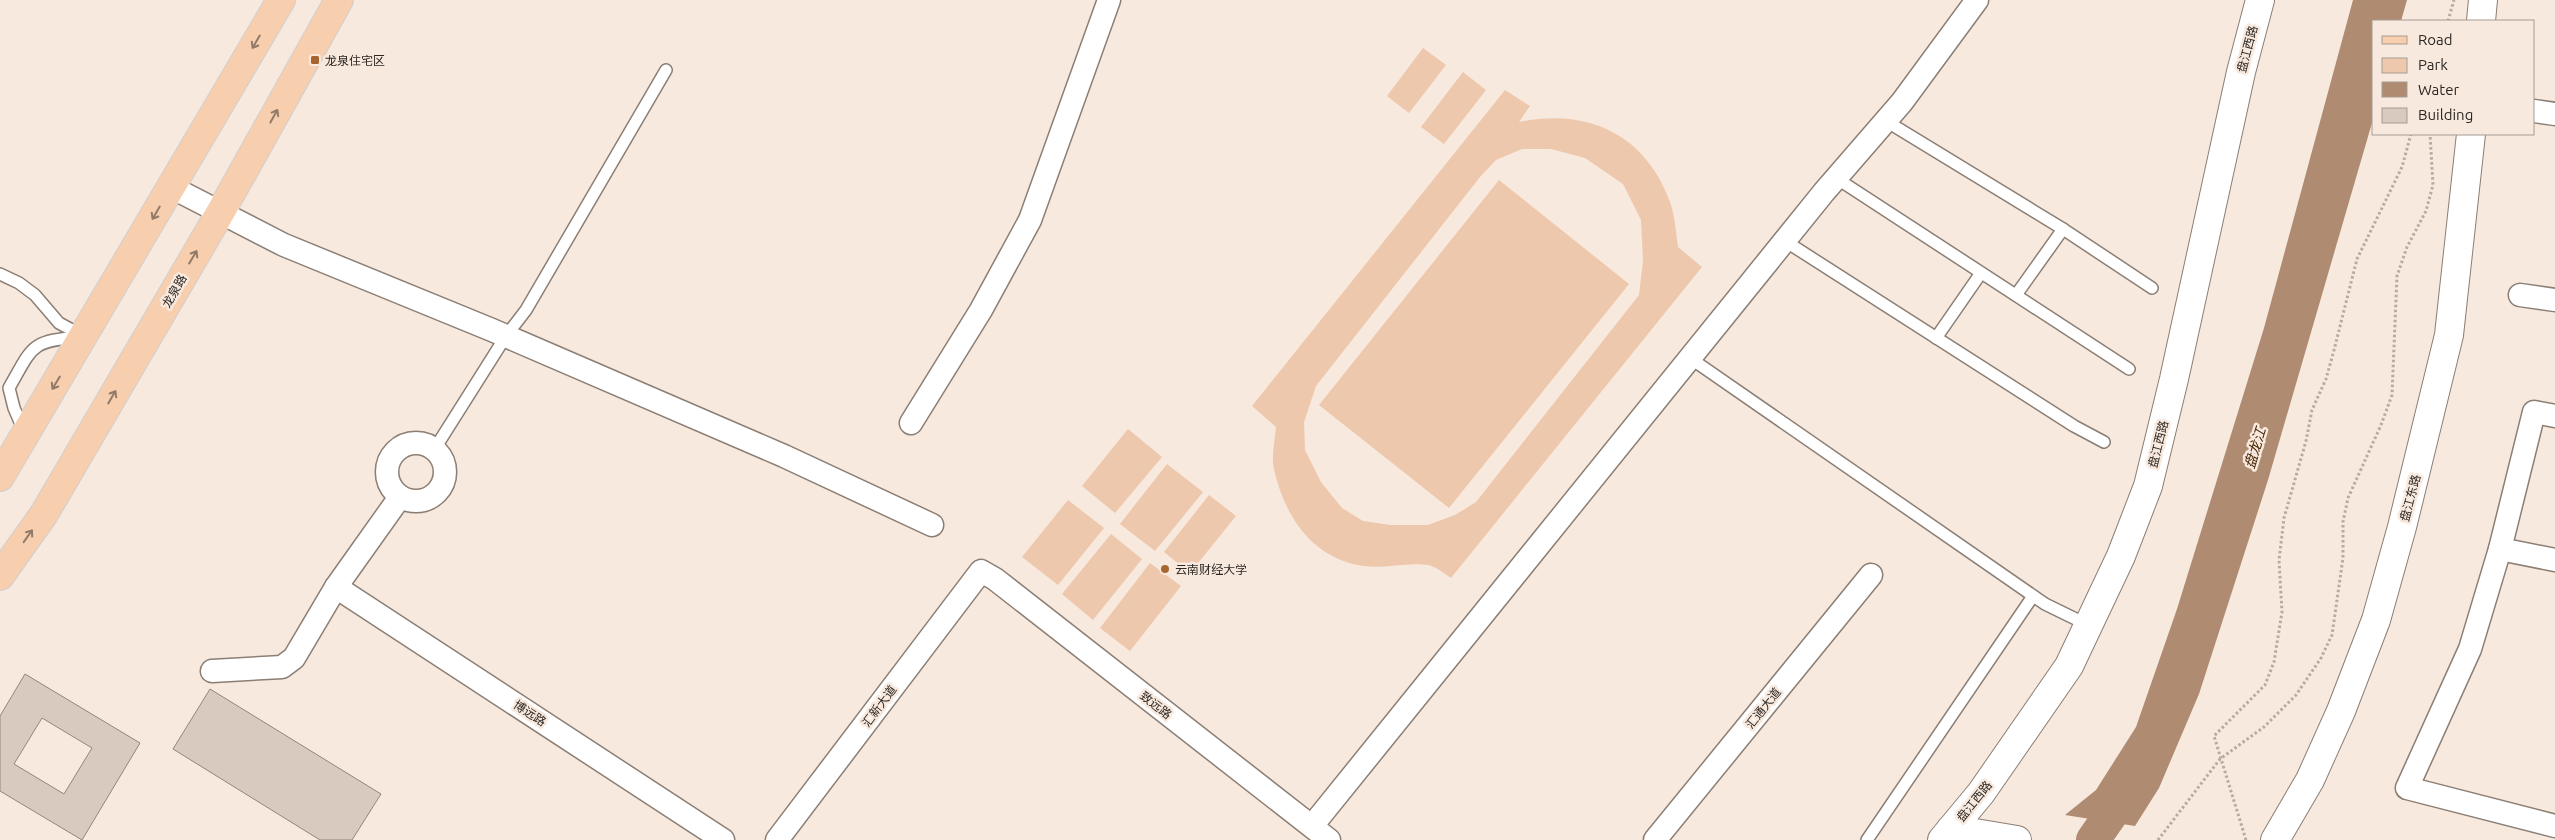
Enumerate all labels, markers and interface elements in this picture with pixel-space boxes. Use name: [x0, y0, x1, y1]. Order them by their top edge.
legend: [2372, 20, 2535, 135]
street label: 盘江西路: [2235, 24, 2259, 74]
text: Road: [2418, 31, 2453, 48]
one-way arrow: [251, 35, 261, 49]
marker: 龙泉住宅区: [309, 54, 321, 66]
place label: 龙泉住宅区: [325, 54, 385, 67]
text: Park: [2418, 56, 2448, 73]
text: Water: [2418, 81, 2459, 98]
text: Building: [2418, 106, 2473, 123]
one-way arrow: [270, 109, 280, 123]
one-way arrow: [151, 205, 161, 219]
one-way arrow: [189, 250, 199, 264]
street label: 龙泉路: [159, 272, 189, 310]
one-way arrow: [51, 375, 61, 389]
one-way arrow: [107, 390, 117, 405]
street label: 盘江西路: [2146, 419, 2170, 469]
water label: 盘龙江: [2241, 424, 2269, 470]
street label: 盘江东路: [2398, 473, 2422, 523]
one-way arrow: [23, 529, 33, 543]
marker: 云南财经大学: [1159, 563, 1171, 575]
place label: 云南财经大学: [1175, 563, 1247, 576]
street label: 汇新大道: [859, 683, 899, 729]
street label: 汇通大道: [1743, 685, 1783, 731]
street label: 致远路: [1138, 689, 1174, 721]
street label: 博远路: [511, 698, 549, 728]
street label: 盘江西路: [1954, 778, 1994, 824]

